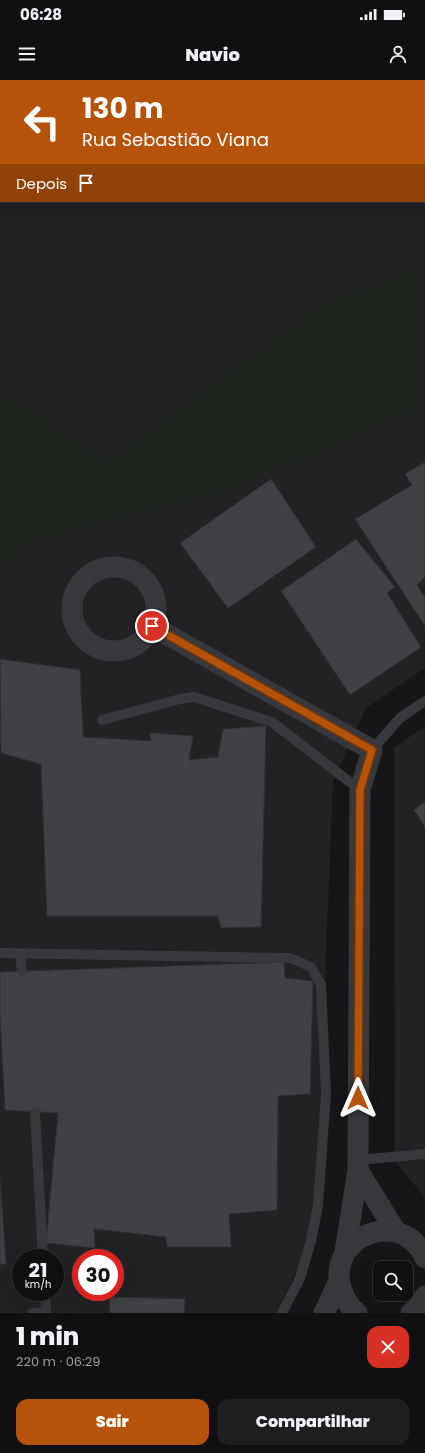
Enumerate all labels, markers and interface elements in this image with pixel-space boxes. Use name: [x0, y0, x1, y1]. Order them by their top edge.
text: 06:28: [20, 4, 62, 25]
text: Navio: [185, 42, 240, 67]
icon: menu: [16, 43, 38, 65]
icon: person: [387, 43, 409, 65]
text: 130 m: [82, 89, 163, 128]
icon: left: [16, 96, 68, 148]
text: Rua Sebastião Viana: [82, 127, 269, 152]
icon: arrive: [75, 172, 97, 194]
text: Depois: [16, 173, 67, 194]
pin: [135, 609, 169, 643]
icon: arrive: [141, 615, 163, 637]
position arrow: [337, 1077, 379, 1119]
speed limit sign: 30: [72, 1249, 124, 1301]
text: 21: [29, 1256, 47, 1284]
map controls: [373, 1261, 413, 1301]
button: search: [373, 1261, 413, 1301]
text: km/h: [25, 1277, 51, 1292]
text: 1 min: [16, 1320, 79, 1353]
button: close: [367, 1326, 409, 1368]
text: 220 m · 06:29: [16, 1352, 101, 1371]
button: Sair: [16, 1399, 209, 1445]
button: Compartilhar: [217, 1399, 409, 1445]

